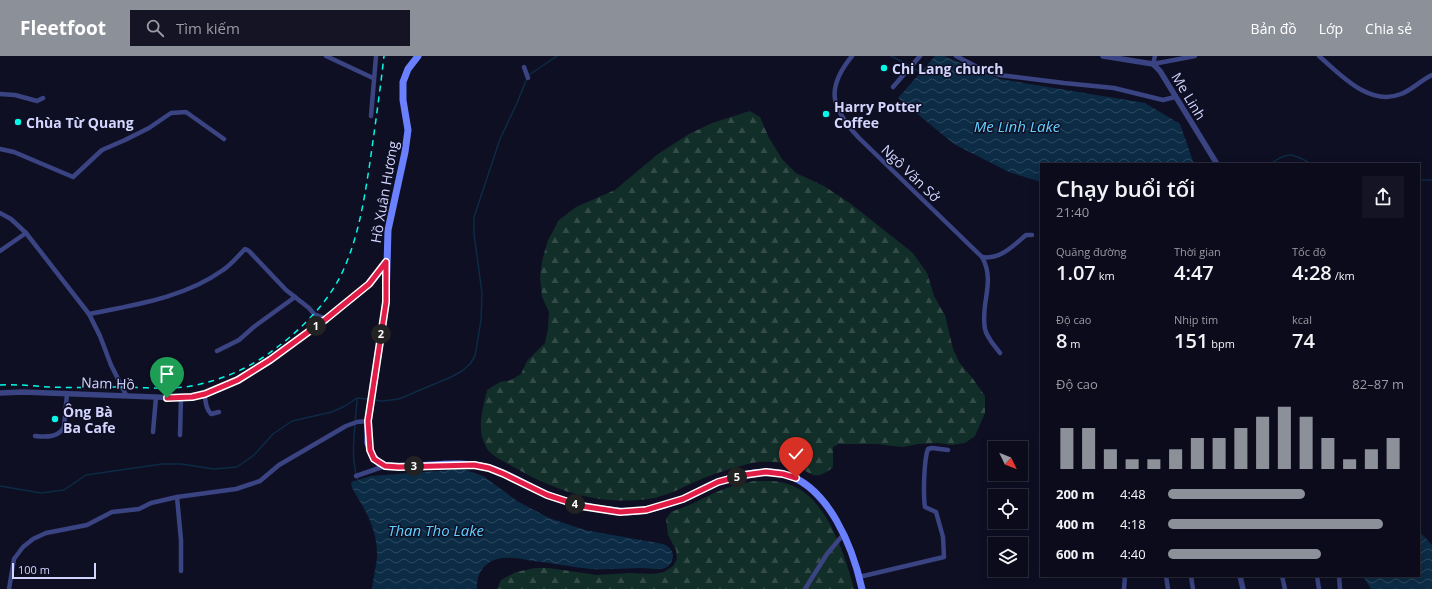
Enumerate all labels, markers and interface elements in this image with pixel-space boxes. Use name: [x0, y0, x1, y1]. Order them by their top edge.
search box: [130, 10, 410, 46]
text: Fleetfoot: [20, 15, 106, 41]
icon: search: [144, 17, 166, 39]
text: Tìm kiếm: [176, 18, 240, 38]
text: Bản đồ: [1251, 19, 1297, 38]
text: Lớp: [1319, 19, 1343, 38]
text: Chia sẻ: [1365, 19, 1412, 38]
place label: Chi Lang church: [892, 59, 1004, 78]
marker: Chi Lang church: [879, 63, 889, 73]
street label: Me Linh: [1167, 69, 1211, 123]
place label: Harry Potter Coffee: [834, 97, 922, 132]
marker: Harry Potter Coffee: [821, 109, 831, 119]
place label: Chùa Từ Quang: [26, 113, 134, 132]
water label: Me Linh Lake: [974, 116, 1061, 136]
marker: Chùa Từ Quang: [13, 117, 23, 127]
street label: Hồ Xuân Hương: [366, 139, 402, 245]
street label: Ngô Văn Sở: [878, 140, 945, 206]
text: Chạy buổi tối: [1056, 173, 1195, 203]
button: share: [1362, 176, 1404, 218]
text: 21:40: [1056, 203, 1089, 221]
text: Quãng đường: [1056, 244, 1126, 259]
text: Thời gian: [1174, 244, 1221, 259]
text: Tốc độ: [1292, 244, 1326, 259]
text: 1.07: [1056, 259, 1096, 286]
text: 4:47: [1174, 259, 1214, 286]
text: 4:28: [1292, 259, 1332, 286]
text: km: [1096, 268, 1115, 283]
text: /km: [1332, 268, 1355, 283]
text: Độ cao: [1056, 312, 1091, 327]
text: Nhịp tim: [1174, 312, 1218, 327]
text: kcal: [1292, 312, 1312, 327]
pin: 1: [306, 316, 326, 336]
text: 1: [313, 318, 319, 333]
pin: 2: [371, 324, 391, 344]
text: 2: [378, 326, 384, 341]
text: 8: [1056, 327, 1067, 354]
text: 151: [1174, 327, 1208, 354]
text: 74: [1292, 327, 1315, 354]
text: m: [1067, 336, 1080, 351]
text: bpm: [1208, 336, 1235, 351]
pin: [150, 357, 184, 398]
icon: arrive: [156, 363, 178, 385]
street label: Nam Hồ: [81, 373, 135, 393]
text: Độ cao: [1056, 375, 1098, 393]
text: 82–87 m: [1352, 375, 1404, 393]
place label: Ông Bà Ba Cafe: [63, 402, 116, 437]
marker: Ông Bà Ba Cafe: [50, 414, 60, 424]
pin: [779, 437, 813, 478]
north arrow: [988, 441, 1028, 481]
map controls: [988, 441, 1028, 577]
icon: check: [785, 443, 807, 465]
pin: 3: [404, 456, 424, 476]
text: 3: [411, 458, 417, 473]
pin: 5: [727, 467, 747, 487]
text: 5: [734, 469, 740, 484]
text: 200 m: [1056, 485, 1094, 503]
text: 4:48: [1120, 485, 1146, 503]
button: locate: [988, 489, 1028, 529]
pin: 4: [565, 494, 585, 514]
text: 4: [572, 496, 578, 511]
text: 400 m: [1056, 515, 1094, 533]
text: 4:18: [1120, 515, 1146, 533]
water label: Than Tho Lake: [388, 520, 485, 540]
button: layers: [988, 537, 1028, 577]
text: 600 m: [1056, 545, 1094, 563]
text: 4:40: [1120, 545, 1146, 563]
scale bar: [12, 561, 96, 580]
text: 100 m: [18, 562, 50, 577]

